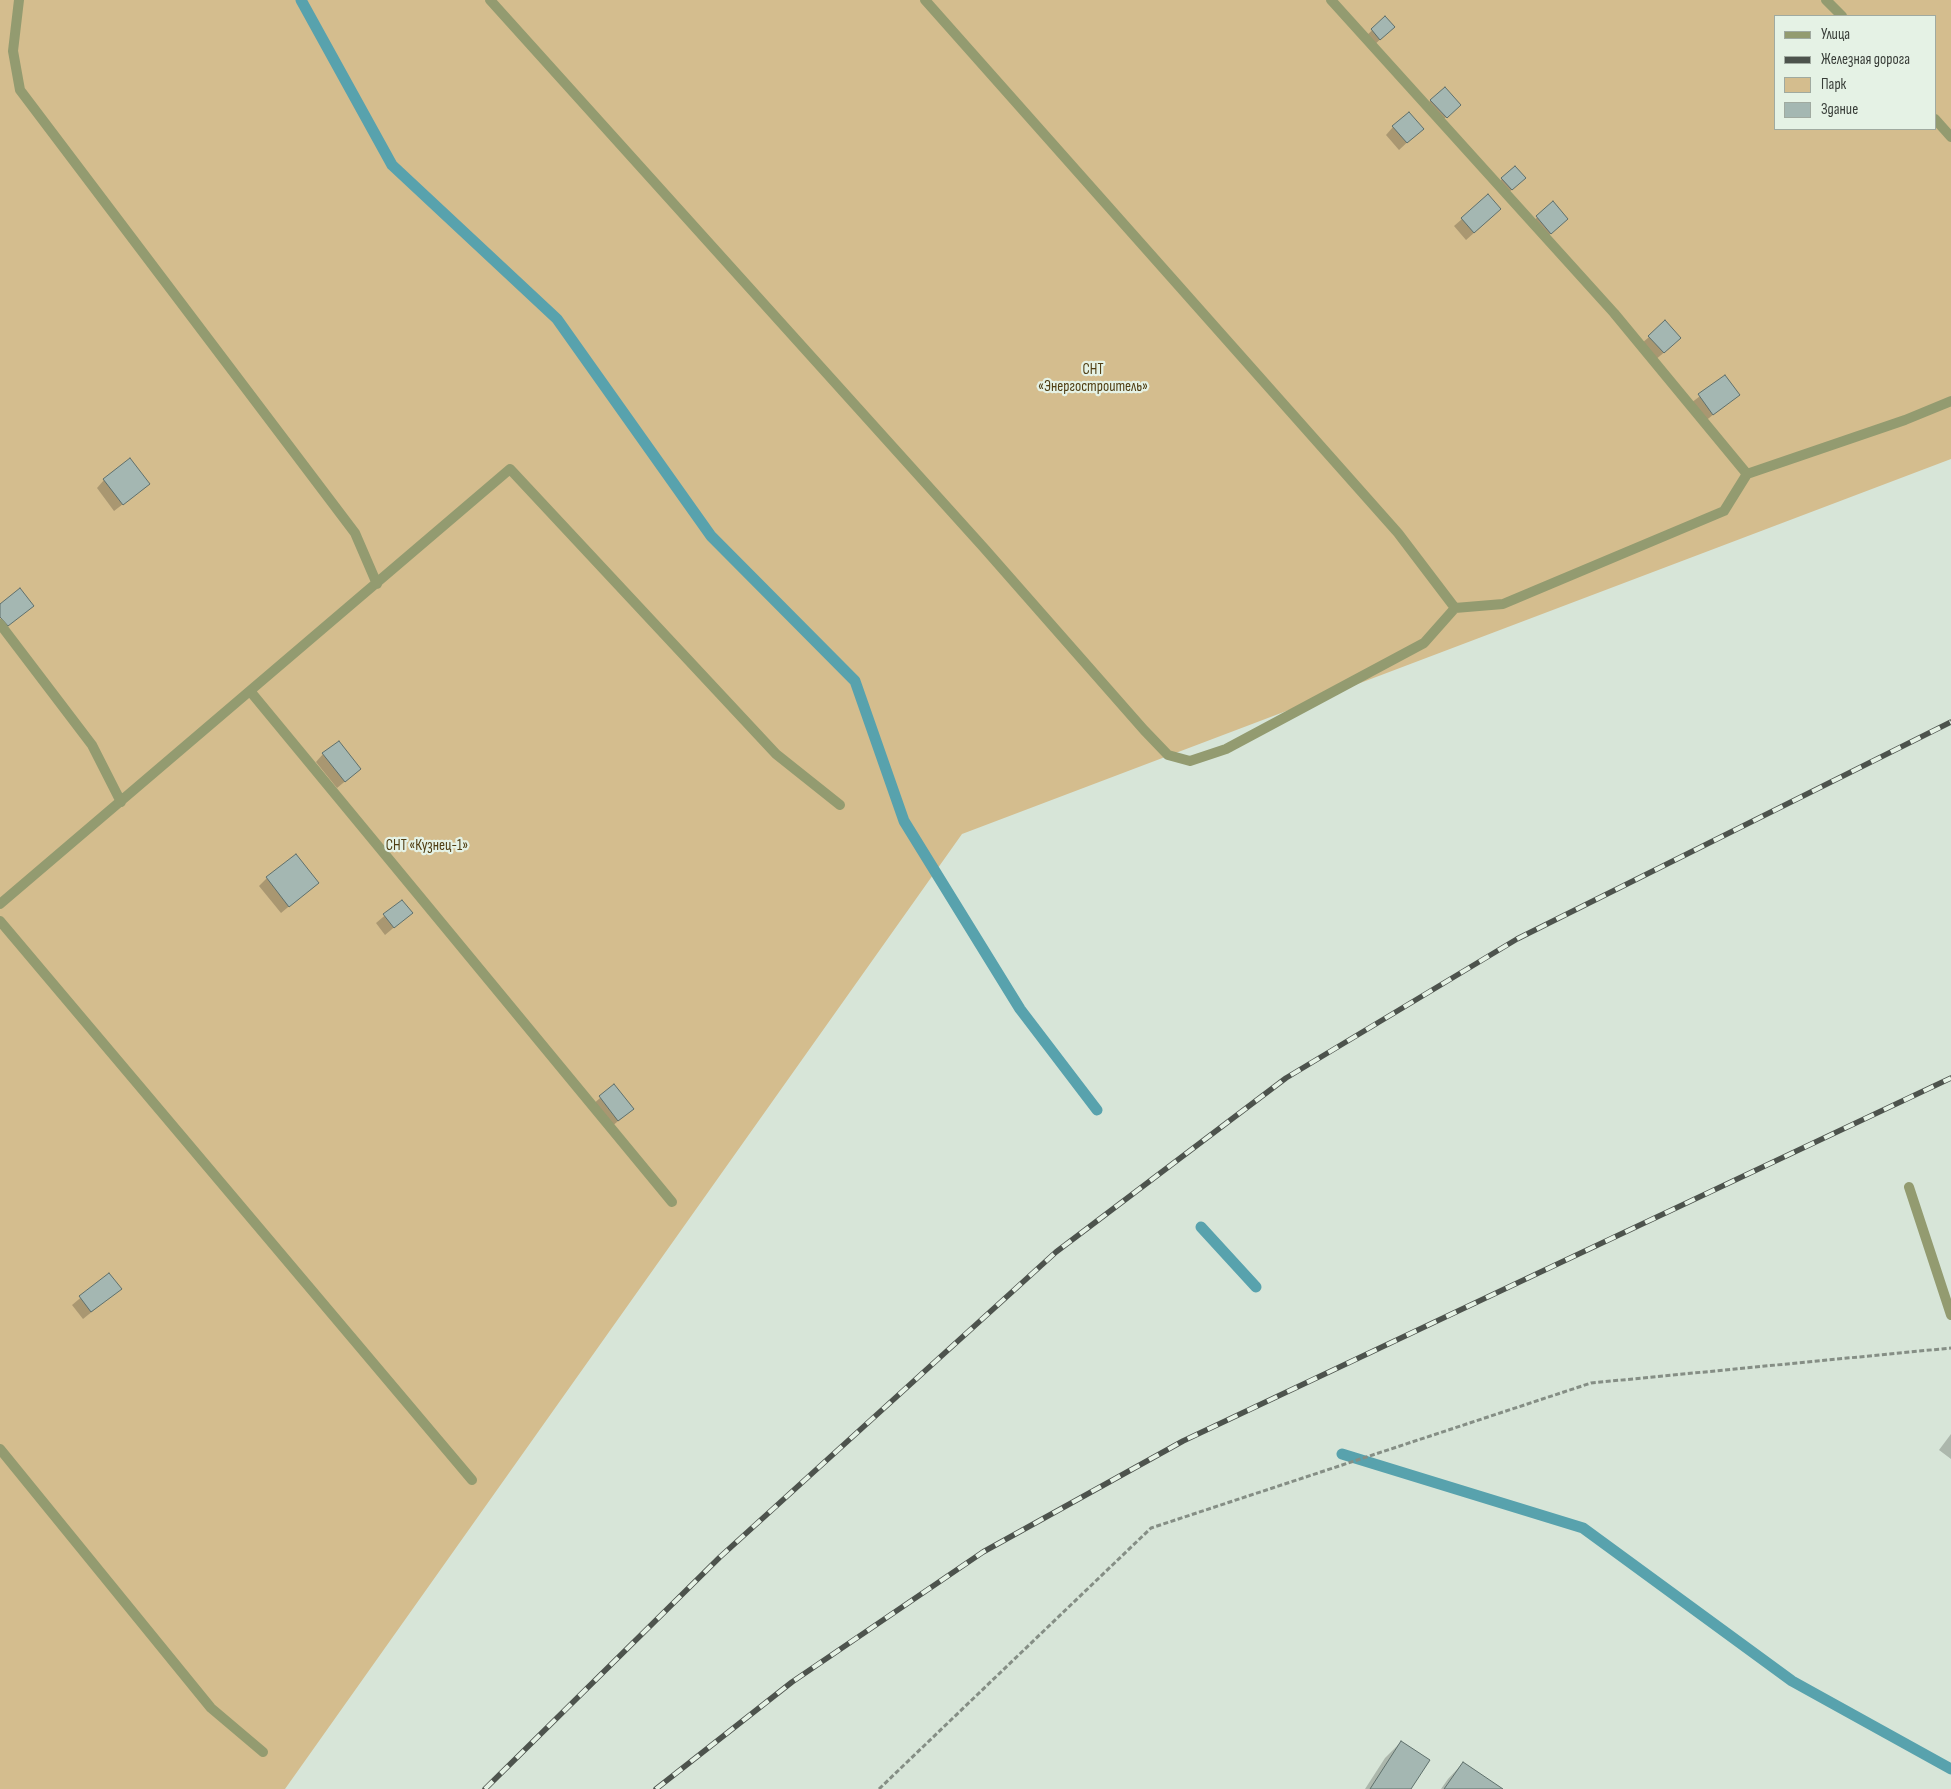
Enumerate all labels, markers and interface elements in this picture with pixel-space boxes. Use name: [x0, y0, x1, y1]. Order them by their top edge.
legend: [1774, 15, 1936, 130]
text: Улица: [1821, 25, 1850, 44]
text: Железная дорога: [1821, 50, 1910, 69]
text: Парк: [1821, 75, 1846, 94]
text: Здание: [1821, 100, 1858, 119]
park label: СНТ «Энергостроитель»: [1038, 361, 1148, 396]
park label: СНТ «Кузнец-1»: [386, 837, 468, 855]

